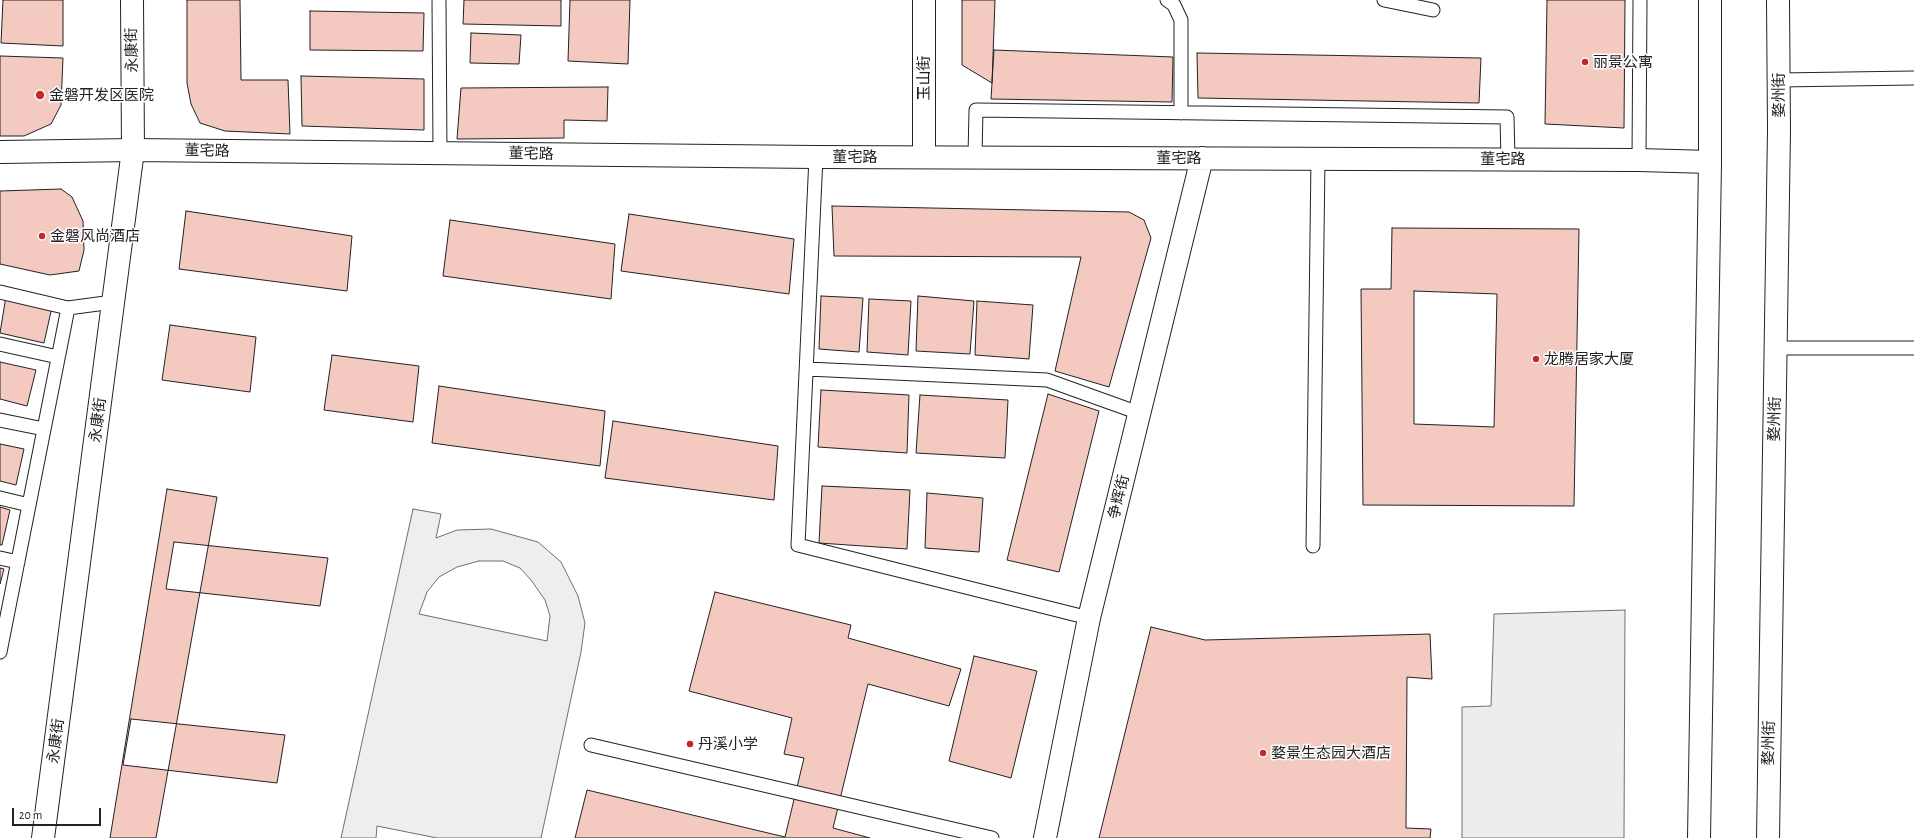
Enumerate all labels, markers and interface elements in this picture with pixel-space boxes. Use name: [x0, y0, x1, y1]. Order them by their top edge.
street label: 永康街: [123, 27, 141, 73]
place label: 丽景公寓: [1593, 53, 1653, 71]
street label: 玉山街: [915, 56, 933, 100]
marker: 丽景公寓: [1580, 57, 1590, 67]
street label: 婺州街: [1770, 73, 1788, 117]
place label: 金磐开发区医院: [49, 86, 154, 104]
marker: 金磐开发区医院: [34, 89, 46, 101]
street label: 董宅路: [184, 142, 230, 160]
street label: 董宅路: [508, 145, 554, 163]
street label: 董宅路: [833, 148, 877, 166]
street label: 董宅路: [1157, 149, 1201, 167]
street label: 董宅路: [1481, 150, 1525, 168]
place label: 金磐风尚酒店: [50, 227, 140, 245]
marker: 金磐风尚酒店: [37, 231, 47, 241]
place label: 龙腾居家大厦: [1544, 350, 1634, 368]
marker: 龙腾居家大厦: [1531, 354, 1541, 364]
street label: 婺州街: [1766, 396, 1784, 442]
street label: 永康街: [86, 397, 110, 443]
street label: 争辉街: [1105, 473, 1133, 521]
street label: 永康街: [44, 718, 68, 764]
street label: 婺州街: [1760, 720, 1778, 766]
place label: 丹溪小学: [698, 735, 758, 753]
marker: 丹溪小学: [685, 739, 695, 749]
place label: 婺景生态园大酒店: [1271, 744, 1391, 762]
marker: 婺景生态园大酒店: [1258, 748, 1268, 758]
scale bar: [14, 800, 103, 826]
text: 20 m: [19, 809, 42, 821]

